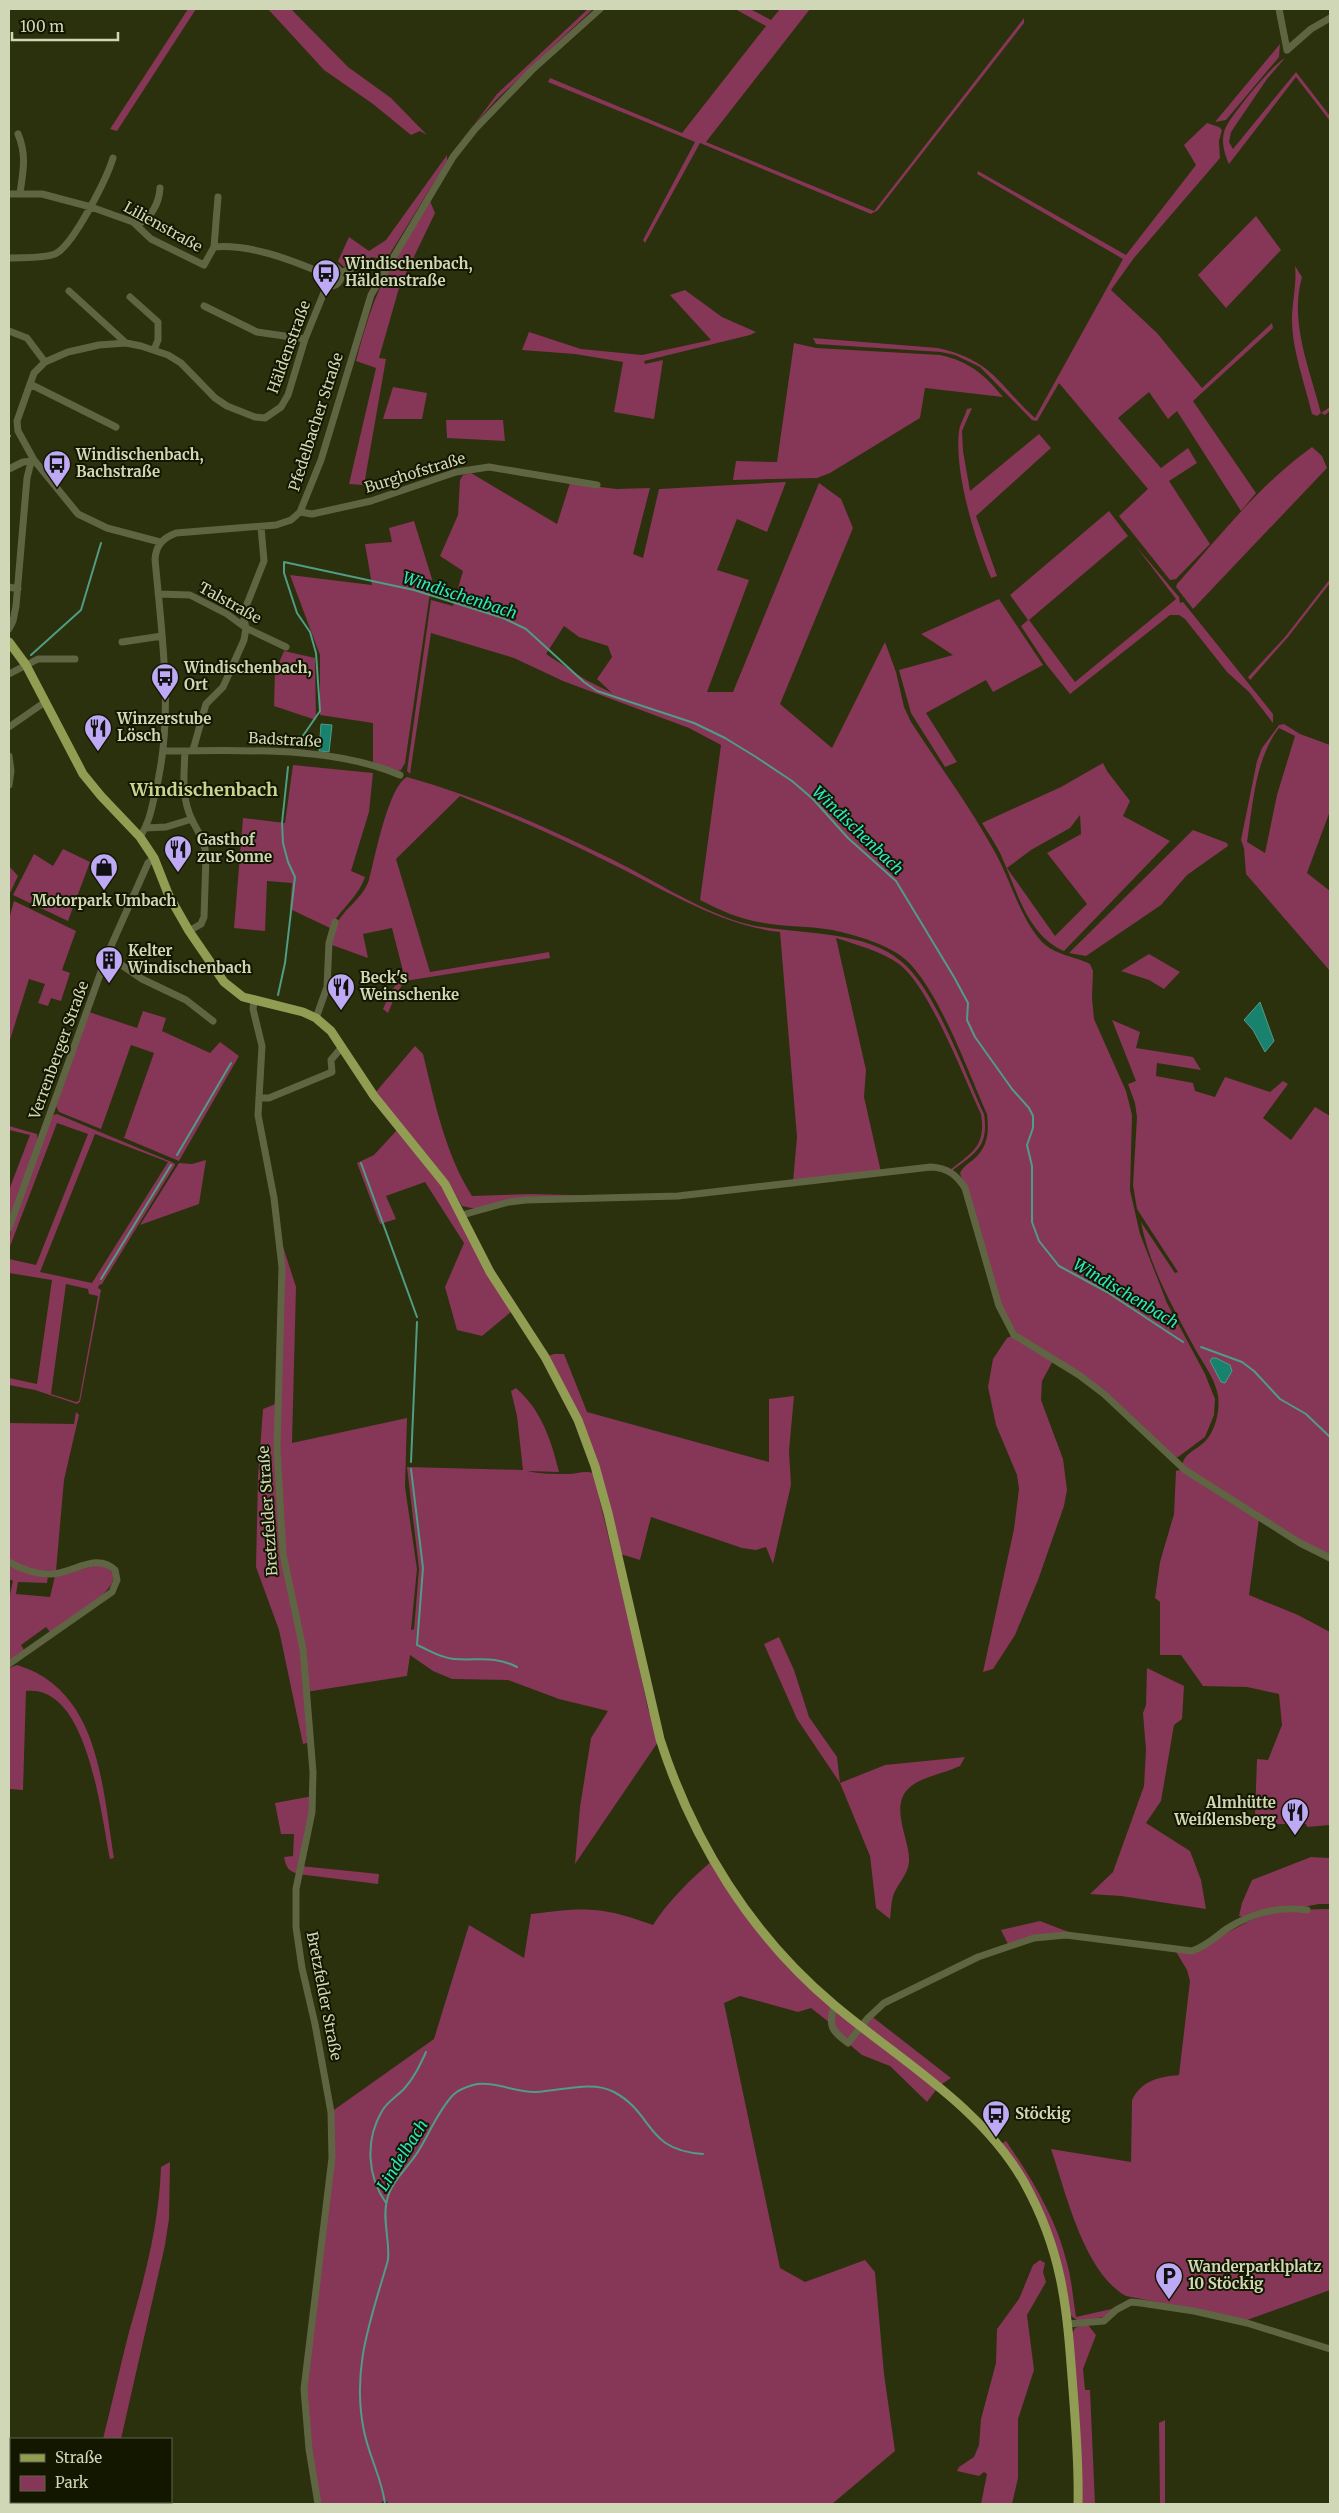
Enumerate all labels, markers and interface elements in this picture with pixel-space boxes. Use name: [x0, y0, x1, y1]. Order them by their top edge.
scale bar: [12, 10, 119, 42]
text: 100 m: [20, 17, 64, 36]
street label: Lilienstraße: [121, 197, 206, 256]
place label: Windischenbach, Häldenstraße: [344, 254, 473, 290]
bus stop icon: Windischenbach, Häldenstraße: [311, 258, 341, 297]
street label: Häldenstraße: [263, 298, 314, 396]
street label: Pfedelbacher Straße: [284, 350, 347, 493]
place label: Windischenbach, Bachstraße: [75, 445, 204, 481]
street label: Burghofstraße: [362, 448, 468, 497]
bus stop icon: Windischenbach, Bachstraße: [42, 449, 72, 488]
water label: Windischenbach: [400, 567, 520, 623]
street label: Talstraße: [196, 578, 265, 628]
place label: Windischenbach, Ort: [183, 658, 312, 694]
bus stop icon: Windischenbach, Ort: [150, 662, 180, 701]
place label: Winzerstube Lösch: [116, 709, 211, 745]
restaurant icon: Winzerstube Lösch: [83, 713, 113, 752]
street label: Badstraße: [248, 728, 322, 751]
district label: Windischenbach: [129, 778, 278, 801]
water label: Windischenbach: [808, 781, 908, 879]
place label: Gasthof zur Sonne: [197, 830, 272, 866]
restaurant icon: Gasthof zur Sonne: [163, 834, 193, 873]
shop icon: Motorpark Umbach: [89, 852, 119, 891]
place label: Motorpark Umbach: [32, 891, 176, 910]
place label: Kelter Windischenbach: [127, 941, 252, 977]
building icon: Kelter Windischenbach: [94, 945, 124, 984]
place label: Beck's Weinschenke: [359, 968, 459, 1004]
restaurant icon: Beck's Weinschenke: [326, 972, 356, 1011]
street label: Verrenberger Straße: [24, 978, 92, 1122]
water label: Windischenbach: [1070, 1254, 1182, 1332]
street label: Bretzfelder Straße: [253, 1445, 282, 1577]
place label: Almhütte Weißlensberg: [1173, 1793, 1277, 1829]
restaurant icon: Almhütte Weißlensberg: [1280, 1797, 1310, 1836]
street label: Bretzfelder Straße: [303, 1930, 346, 2062]
bus stop icon: Stöckig: [981, 2099, 1011, 2138]
place label: Stöckig: [1015, 2104, 1071, 2123]
water label: Lindelbach: [372, 2116, 432, 2194]
place label: Wanderparklplatz 10 Stöckig: [1187, 2257, 1321, 2293]
parking icon: Wanderparklplatz 10 Stöckig: [1154, 2261, 1184, 2300]
legend: [10, 2438, 172, 2503]
text: Straße: [55, 2448, 102, 2467]
text: Park: [55, 2473, 89, 2492]

